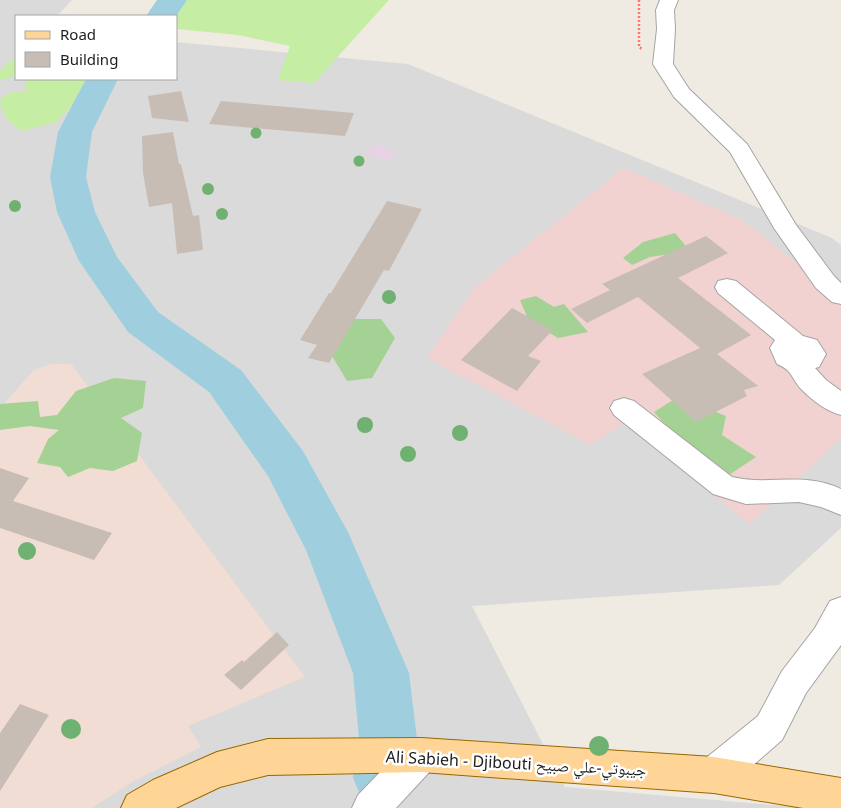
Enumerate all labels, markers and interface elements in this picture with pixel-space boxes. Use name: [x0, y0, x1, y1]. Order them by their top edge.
legend: [15, 15, 178, 80]
text: Road: [60, 24, 96, 44]
text: Building: [60, 49, 118, 69]
street label: Ali Sabieh - Djibouti جيبوتي-علي صبيح: [385, 745, 647, 783]

